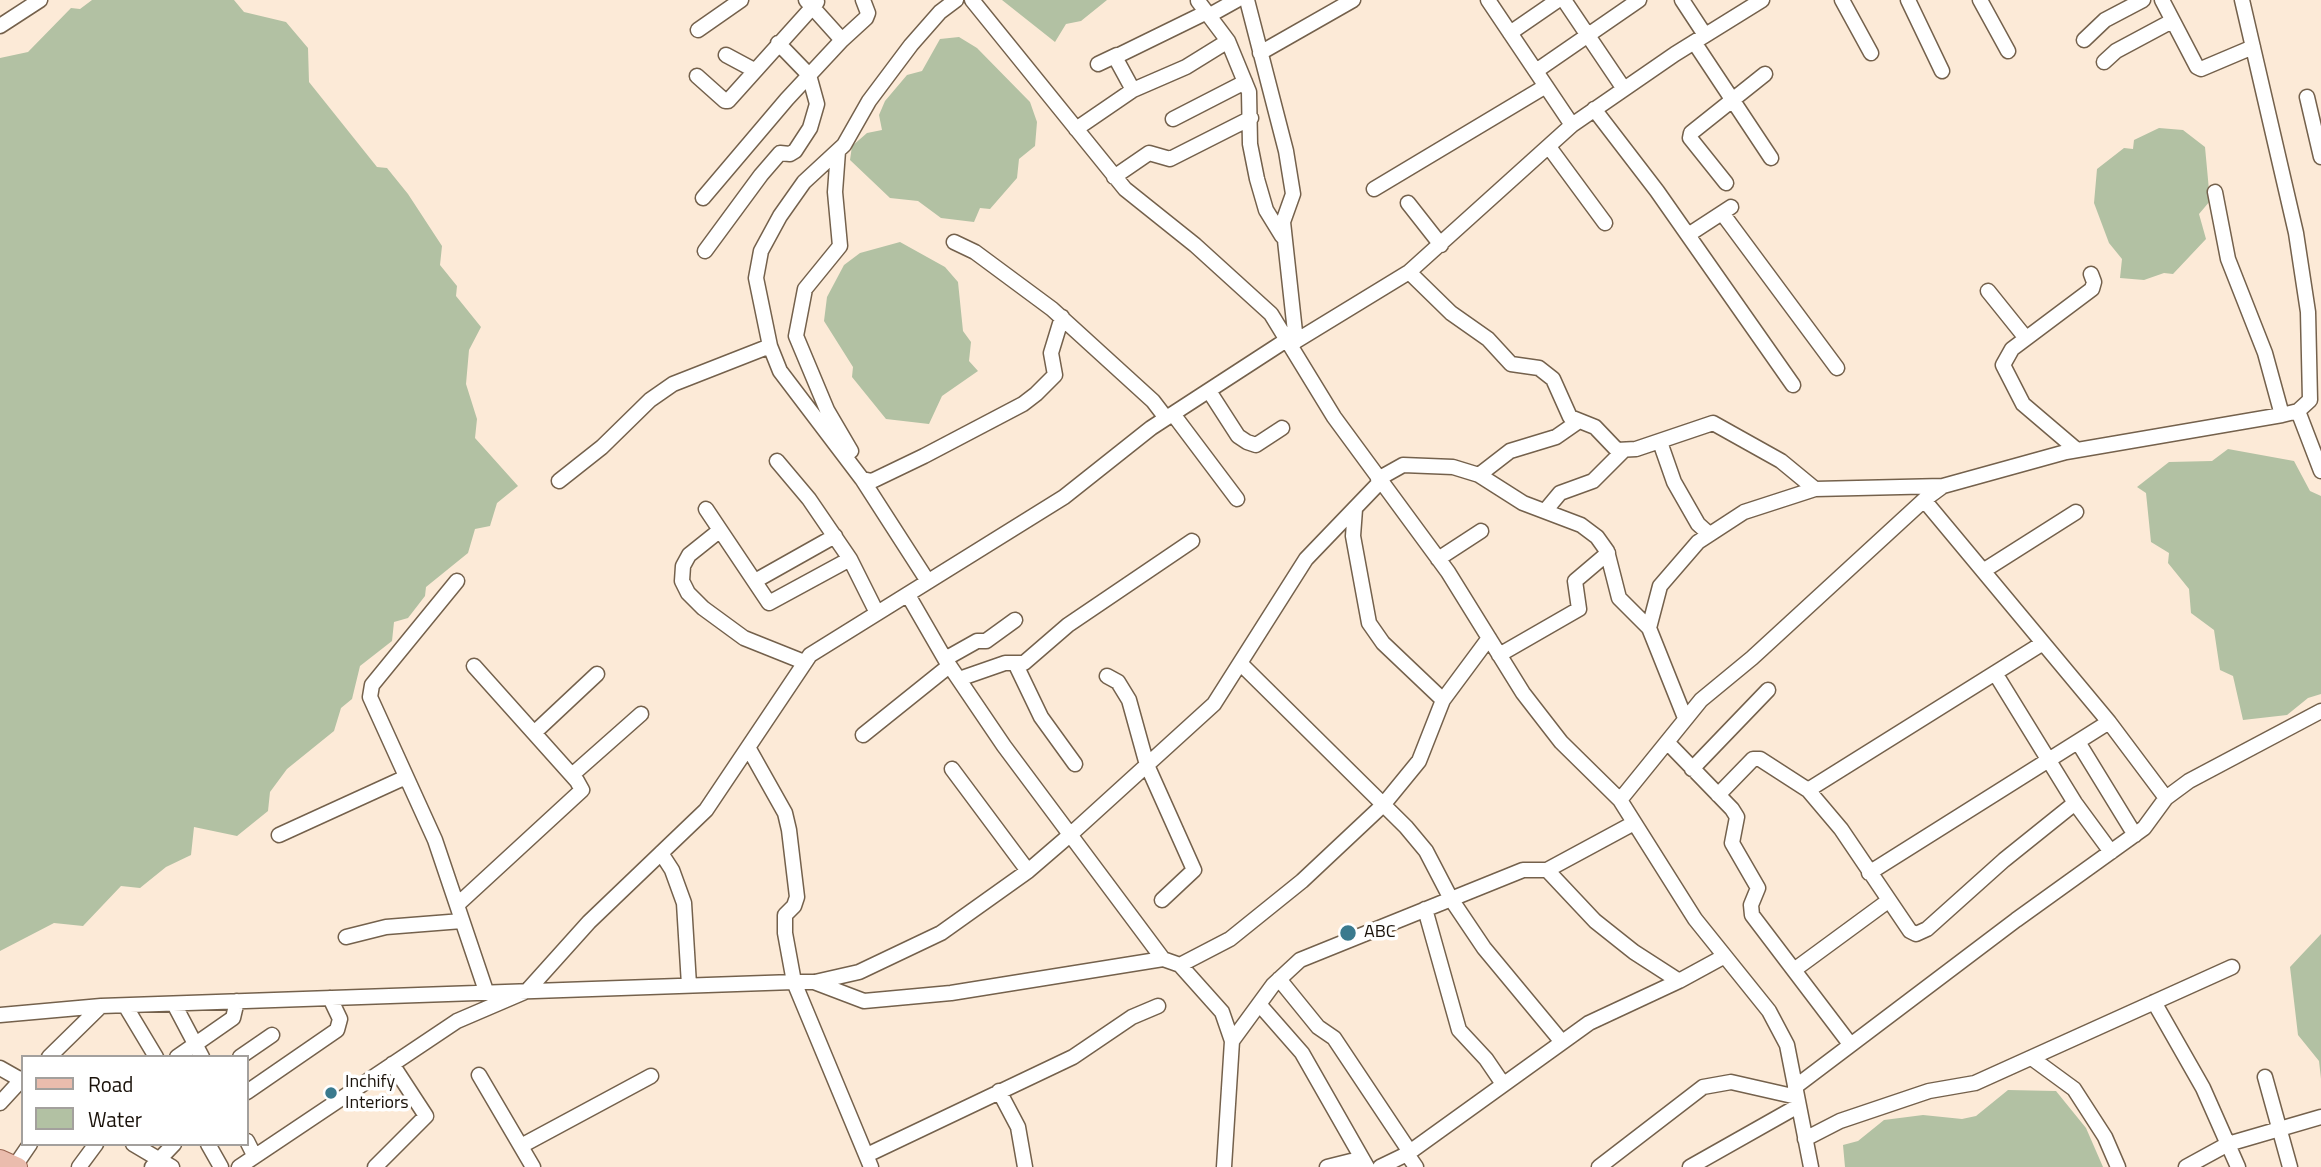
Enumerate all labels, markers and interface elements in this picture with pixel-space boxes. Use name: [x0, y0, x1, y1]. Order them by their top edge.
place label: ABC: [1364, 922, 1396, 944]
marker: ABC: [1338, 923, 1358, 943]
legend: [21, 1055, 248, 1146]
text: Road: [88, 1068, 133, 1100]
place label: Inchify Interiors: [345, 1072, 409, 1114]
marker: Inchify Interiors: [323, 1085, 339, 1101]
text: Water: [88, 1103, 142, 1135]

